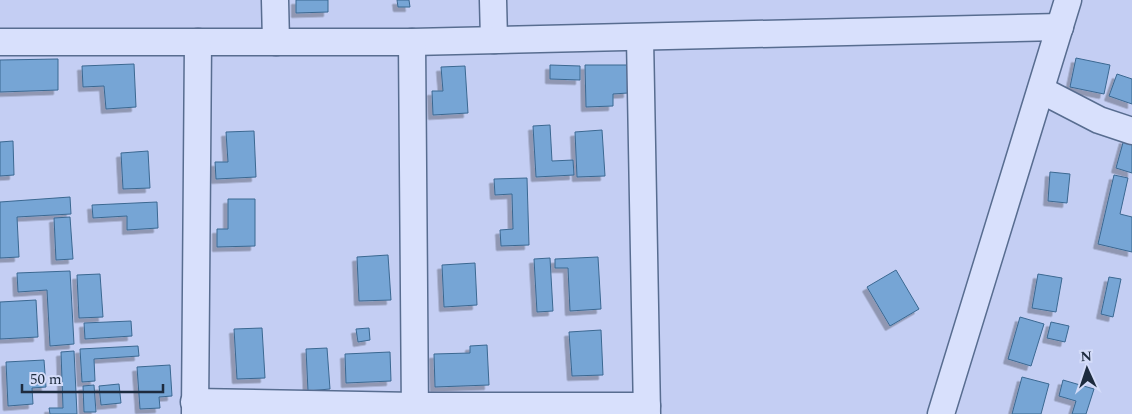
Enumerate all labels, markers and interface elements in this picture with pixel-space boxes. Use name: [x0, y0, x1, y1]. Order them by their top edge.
north arrow: [1062, 344, 1112, 394]
text: N: [1080, 346, 1093, 367]
scale bar: [22, 362, 164, 394]
text: 50 m: [30, 368, 62, 391]

